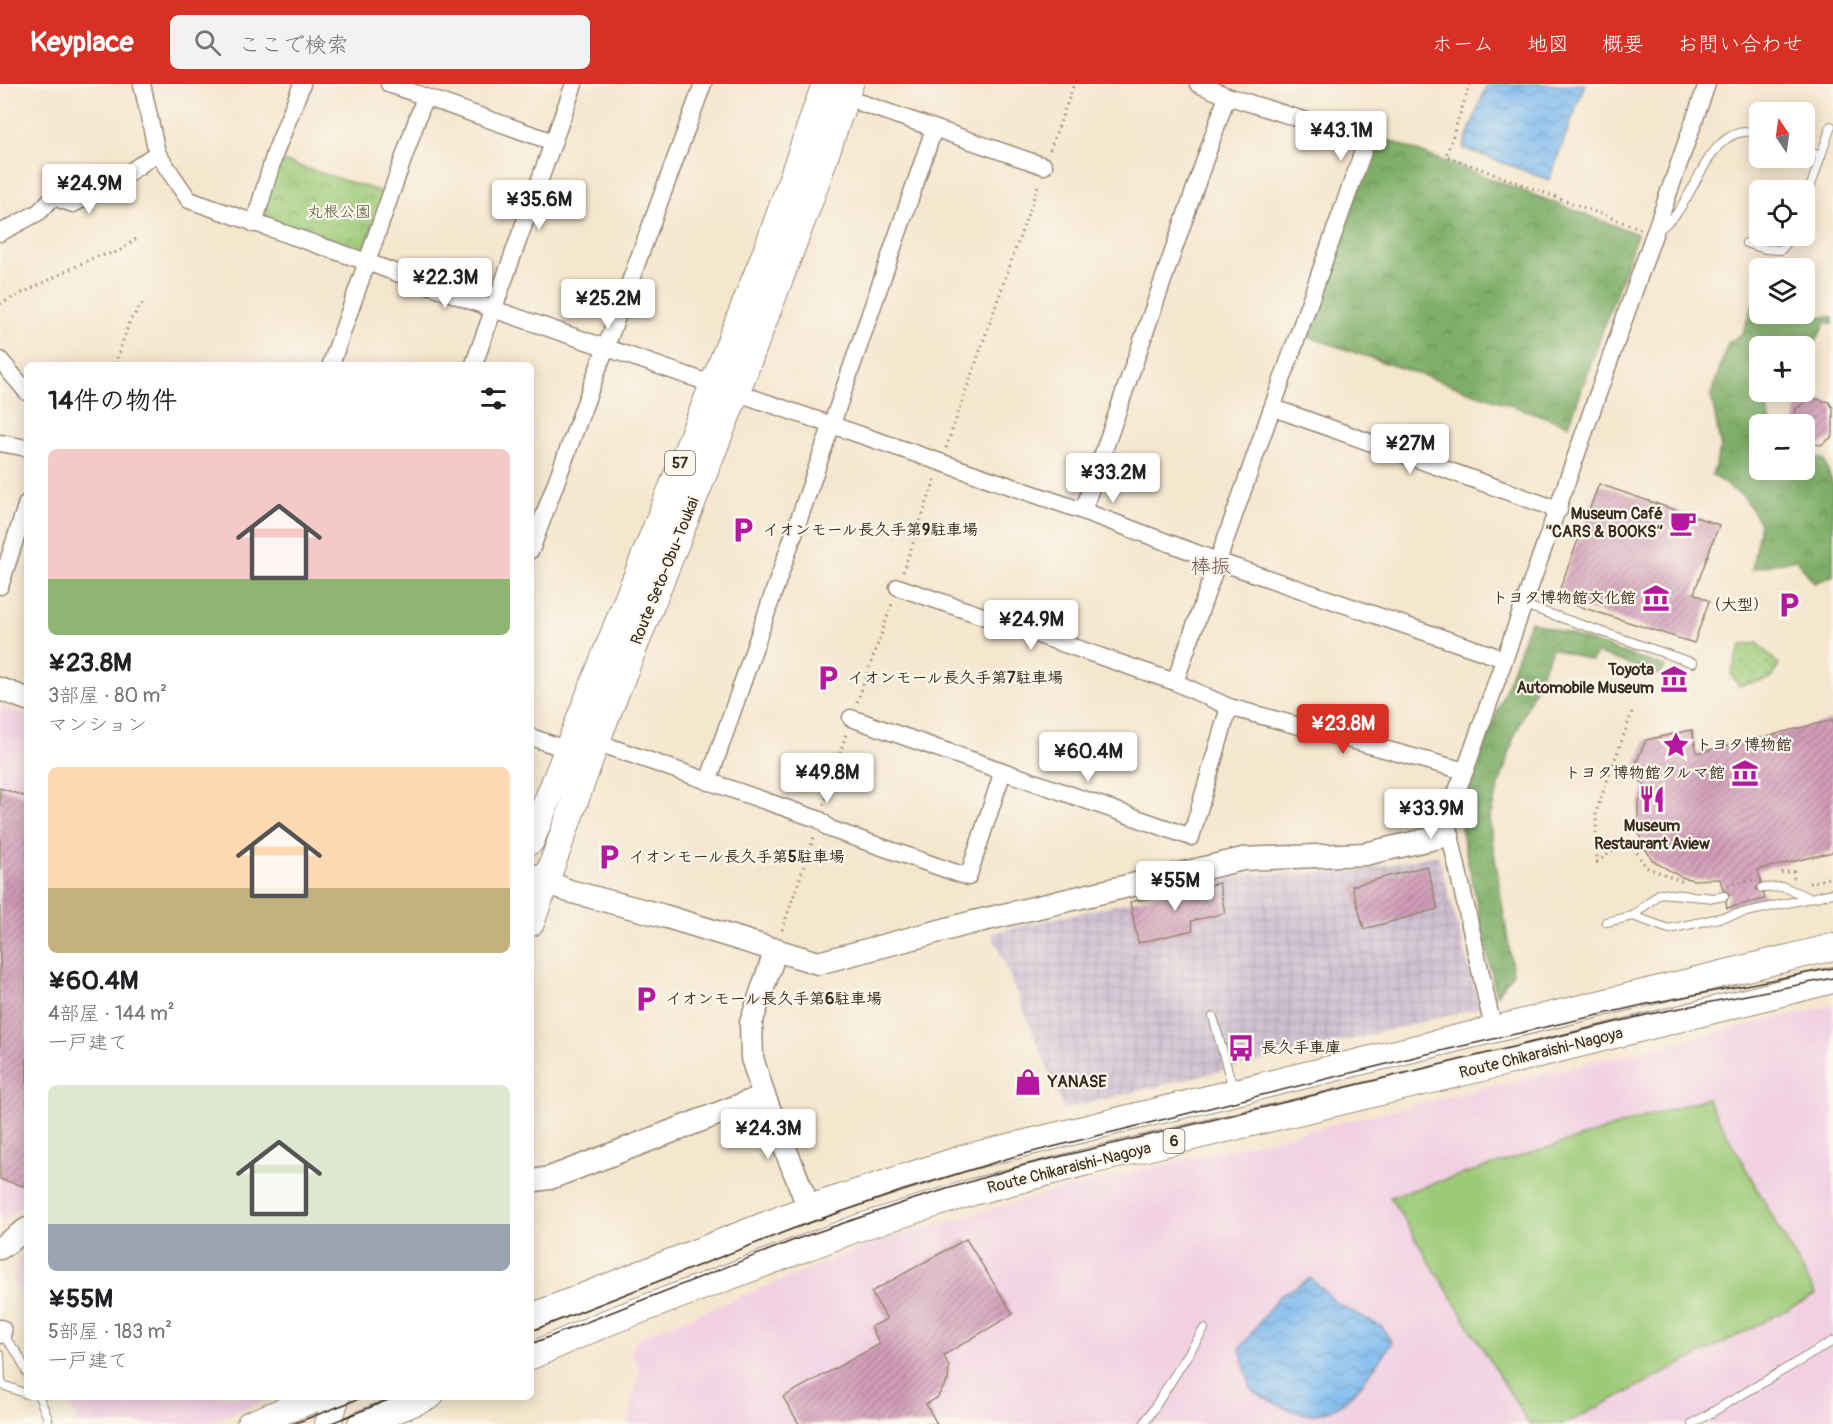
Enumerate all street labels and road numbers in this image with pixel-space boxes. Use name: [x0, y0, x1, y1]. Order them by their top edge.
road number: 57: [665, 451, 695, 475]
street label: Route Seto-Obu-Toukai: [626, 494, 704, 648]
street label: Route Chikaraishi-Nagoya: [1457, 1023, 1625, 1083]
road number: 6: [1164, 1129, 1184, 1153]
street label: Route Chikaraishi-Nagoya: [985, 1138, 1153, 1198]

